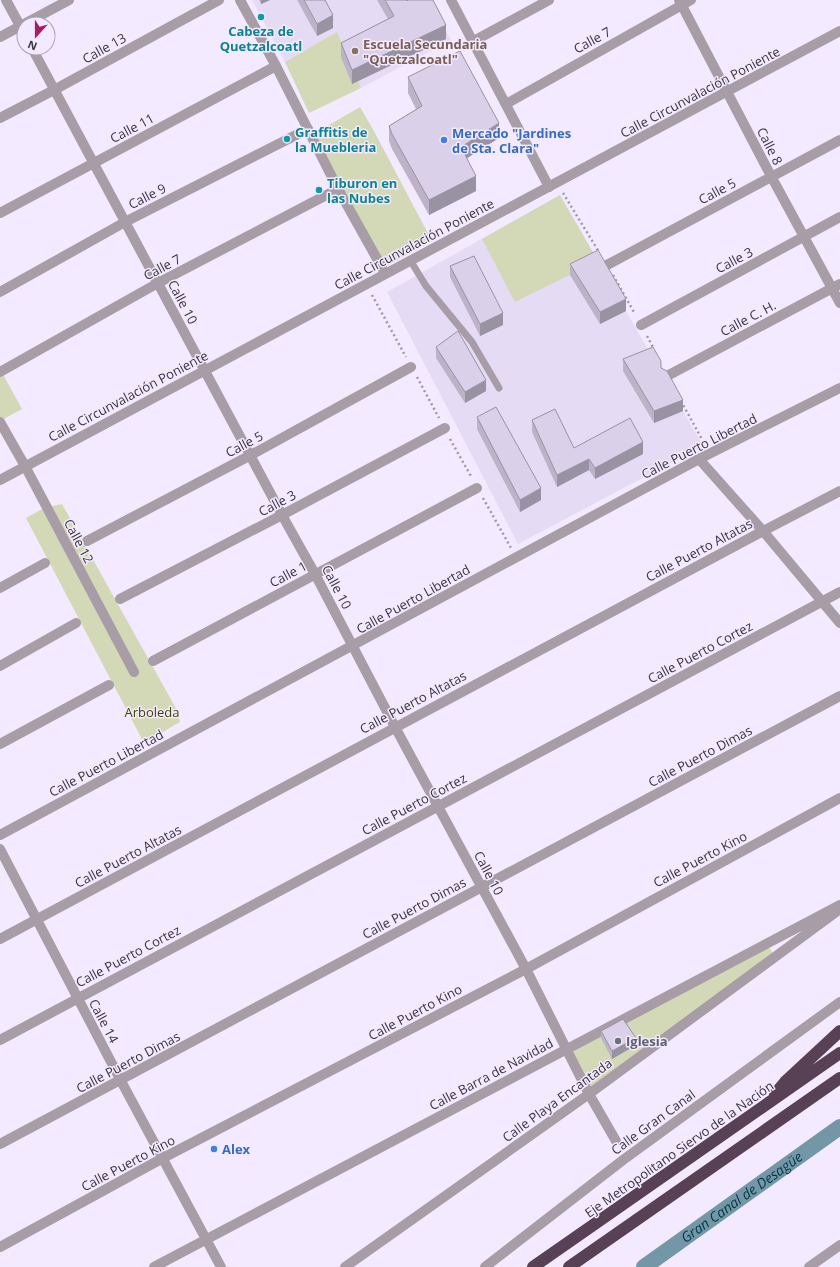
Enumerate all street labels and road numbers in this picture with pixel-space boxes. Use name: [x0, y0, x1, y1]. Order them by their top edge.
street label: Calle 7: [570, 22, 614, 58]
street label: Calle 13: [79, 29, 129, 67]
street label: Calle Circunvalación Poniente: [617, 42, 783, 142]
street label: Calle 11: [107, 109, 157, 147]
street label: Calle 8: [753, 124, 787, 168]
street label: Calle 5: [695, 174, 739, 208]
street label: Calle 9: [125, 179, 169, 213]
street label: Calle Circunvalación Poniente: [331, 194, 497, 294]
street label: Calle 3: [712, 243, 756, 277]
street label: Calle 7: [140, 250, 184, 284]
street label: Calle 10: [164, 277, 202, 327]
street label: Calle C. H.: [717, 296, 779, 340]
street label: Calle Circunvalación Poniente: [45, 346, 211, 446]
street label: Calle Puerto Libertad: [638, 409, 760, 483]
street label: Calle 5: [222, 427, 266, 461]
street label: Calle 3: [255, 486, 299, 520]
street label: Calle Puerto Altatas: [643, 514, 755, 586]
street label: Calle 12: [60, 516, 98, 566]
street label: Calle 1: [266, 557, 310, 591]
street label: Calle Puerto Libertad: [353, 560, 473, 638]
street label: Calle 10: [318, 562, 356, 612]
street label: Calle Puerto Cortez: [644, 617, 756, 687]
street label: Calle Puerto Altatas: [357, 666, 469, 738]
street label: Calle Puerto Dimas: [645, 721, 755, 791]
street label: Calle Puerto Libertad: [46, 725, 166, 801]
street label: Calle Puerto Cortez: [358, 769, 470, 839]
street label: Calle Puerto Altatas: [72, 820, 184, 892]
street label: Calle Puerto Kino: [650, 827, 750, 891]
street label: Calle 10: [470, 848, 508, 898]
street label: Calle Puerto Dimas: [359, 873, 469, 943]
street label: Calle Puerto Cortez: [72, 921, 184, 991]
street label: Calle Puerto Kino: [365, 980, 465, 1044]
street label: Calle 14: [85, 996, 123, 1047]
street label: Calle Puerto Dimas: [73, 1027, 183, 1097]
street label: Calle Barra de Navidad: [426, 1034, 556, 1114]
street label: Calle Playa Encantada: [498, 1054, 616, 1146]
street label: Eje Metropolitano Siervo de la Nación: [581, 1077, 777, 1221]
street label: Calle Gran Canal: [607, 1085, 699, 1159]
street label: Calle Puerto Kino: [78, 1131, 178, 1195]

